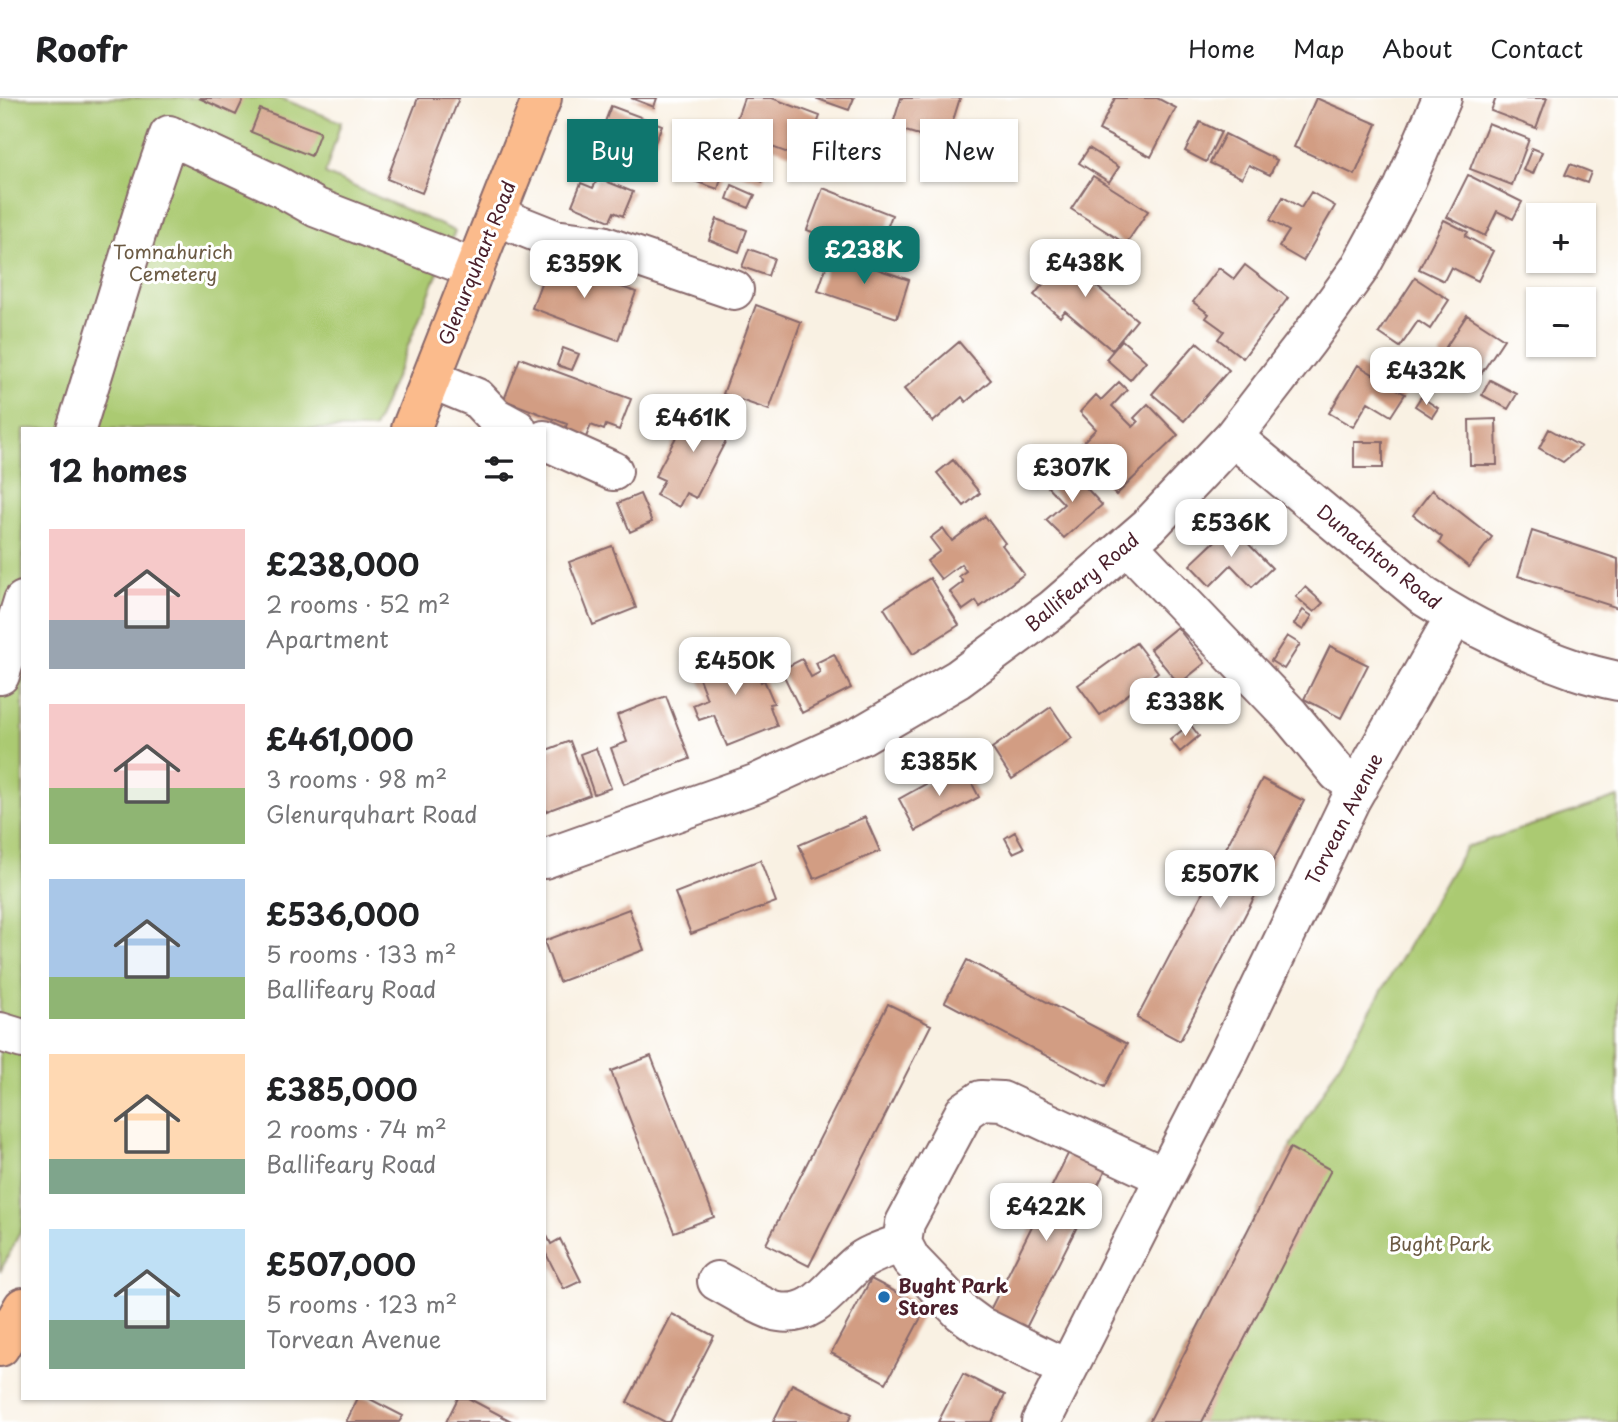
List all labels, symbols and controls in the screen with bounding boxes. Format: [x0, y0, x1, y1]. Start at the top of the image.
text: Roofr [35, 23, 128, 73]
text: Home [1188, 30, 1255, 66]
text: Map [1293, 30, 1344, 66]
text: About [1382, 30, 1452, 66]
text: Contact [1490, 30, 1583, 66]
chip: Buy [567, 119, 658, 182]
chip: Rent [672, 119, 773, 182]
chip: Filters [787, 119, 906, 182]
chip: New [920, 119, 1018, 182]
street label: Glenurquhart Road [430, 176, 522, 349]
map controls [1526, 203, 1596, 357]
button: + [1526, 203, 1596, 273]
pin: £238K [815, 226, 913, 286]
text: £238K [825, 231, 903, 266]
park label: Tomnahurich Cemetery [113, 237, 233, 287]
pin: £359K [535, 240, 633, 300]
pin: £438K [1036, 240, 1134, 299]
text: £438K [1046, 244, 1124, 279]
text: £359K [546, 245, 622, 280]
button: − [1526, 287, 1596, 357]
pin: £432K [1377, 348, 1475, 407]
text: £432K [1386, 352, 1466, 387]
pin: £461K [644, 394, 742, 454]
text: £461K [655, 399, 731, 434]
pin: £307K [1023, 444, 1121, 504]
text: 12 homes [49, 447, 187, 492]
text: £307K [1033, 449, 1111, 484]
icon: filters [480, 450, 518, 488]
street label: Dunachton Road [1311, 497, 1448, 615]
pin: £536K [1182, 500, 1280, 559]
text: £536K [1191, 504, 1271, 539]
street label: Ballifeary Road [1018, 525, 1144, 637]
text: £238,000 [266, 541, 419, 586]
icon: home [105, 557, 189, 641]
text: 2 rooms · 52 m² [266, 586, 450, 621]
text: Apartment [266, 621, 389, 656]
pin: £450K [686, 638, 784, 697]
text: £450K [695, 642, 775, 677]
pin: £338K [1136, 678, 1234, 738]
text: £338K [1146, 683, 1224, 718]
text: £461,000 [266, 716, 414, 761]
icon: home [105, 732, 189, 816]
pin: £385K [890, 738, 988, 798]
text: £385K [901, 743, 977, 778]
street label: Torvean Avenue [1298, 748, 1388, 889]
text: 3 rooms · 98 m² [266, 761, 447, 796]
text: Glenurquhart Road [266, 796, 478, 831]
pin: £507K [1171, 850, 1269, 910]
text: £507K [1181, 855, 1259, 890]
text: £536,000 [266, 891, 419, 936]
icon: home [105, 907, 189, 991]
text: 5 rooms · 133 m² [266, 936, 457, 971]
text: Ballifeary Road [266, 971, 437, 1006]
text: £385,000 [266, 1066, 418, 1111]
icon: home [105, 1082, 189, 1166]
text: 2 rooms · 74 m² [266, 1111, 447, 1146]
text: Ballifeary Road [266, 1146, 437, 1181]
pin: £422K [997, 1184, 1095, 1243]
text: £422K [1006, 1188, 1086, 1223]
park label: Bught Park [1389, 1229, 1492, 1257]
text: £507,000 [266, 1241, 416, 1286]
icon: home [105, 1257, 189, 1341]
place label: Bught Park Stores [898, 1271, 1008, 1321]
text: 5 rooms · 123 m² [266, 1286, 457, 1321]
marker: Bught Park Stores [876, 1289, 892, 1305]
text: Torvean Avenue [266, 1321, 441, 1356]

